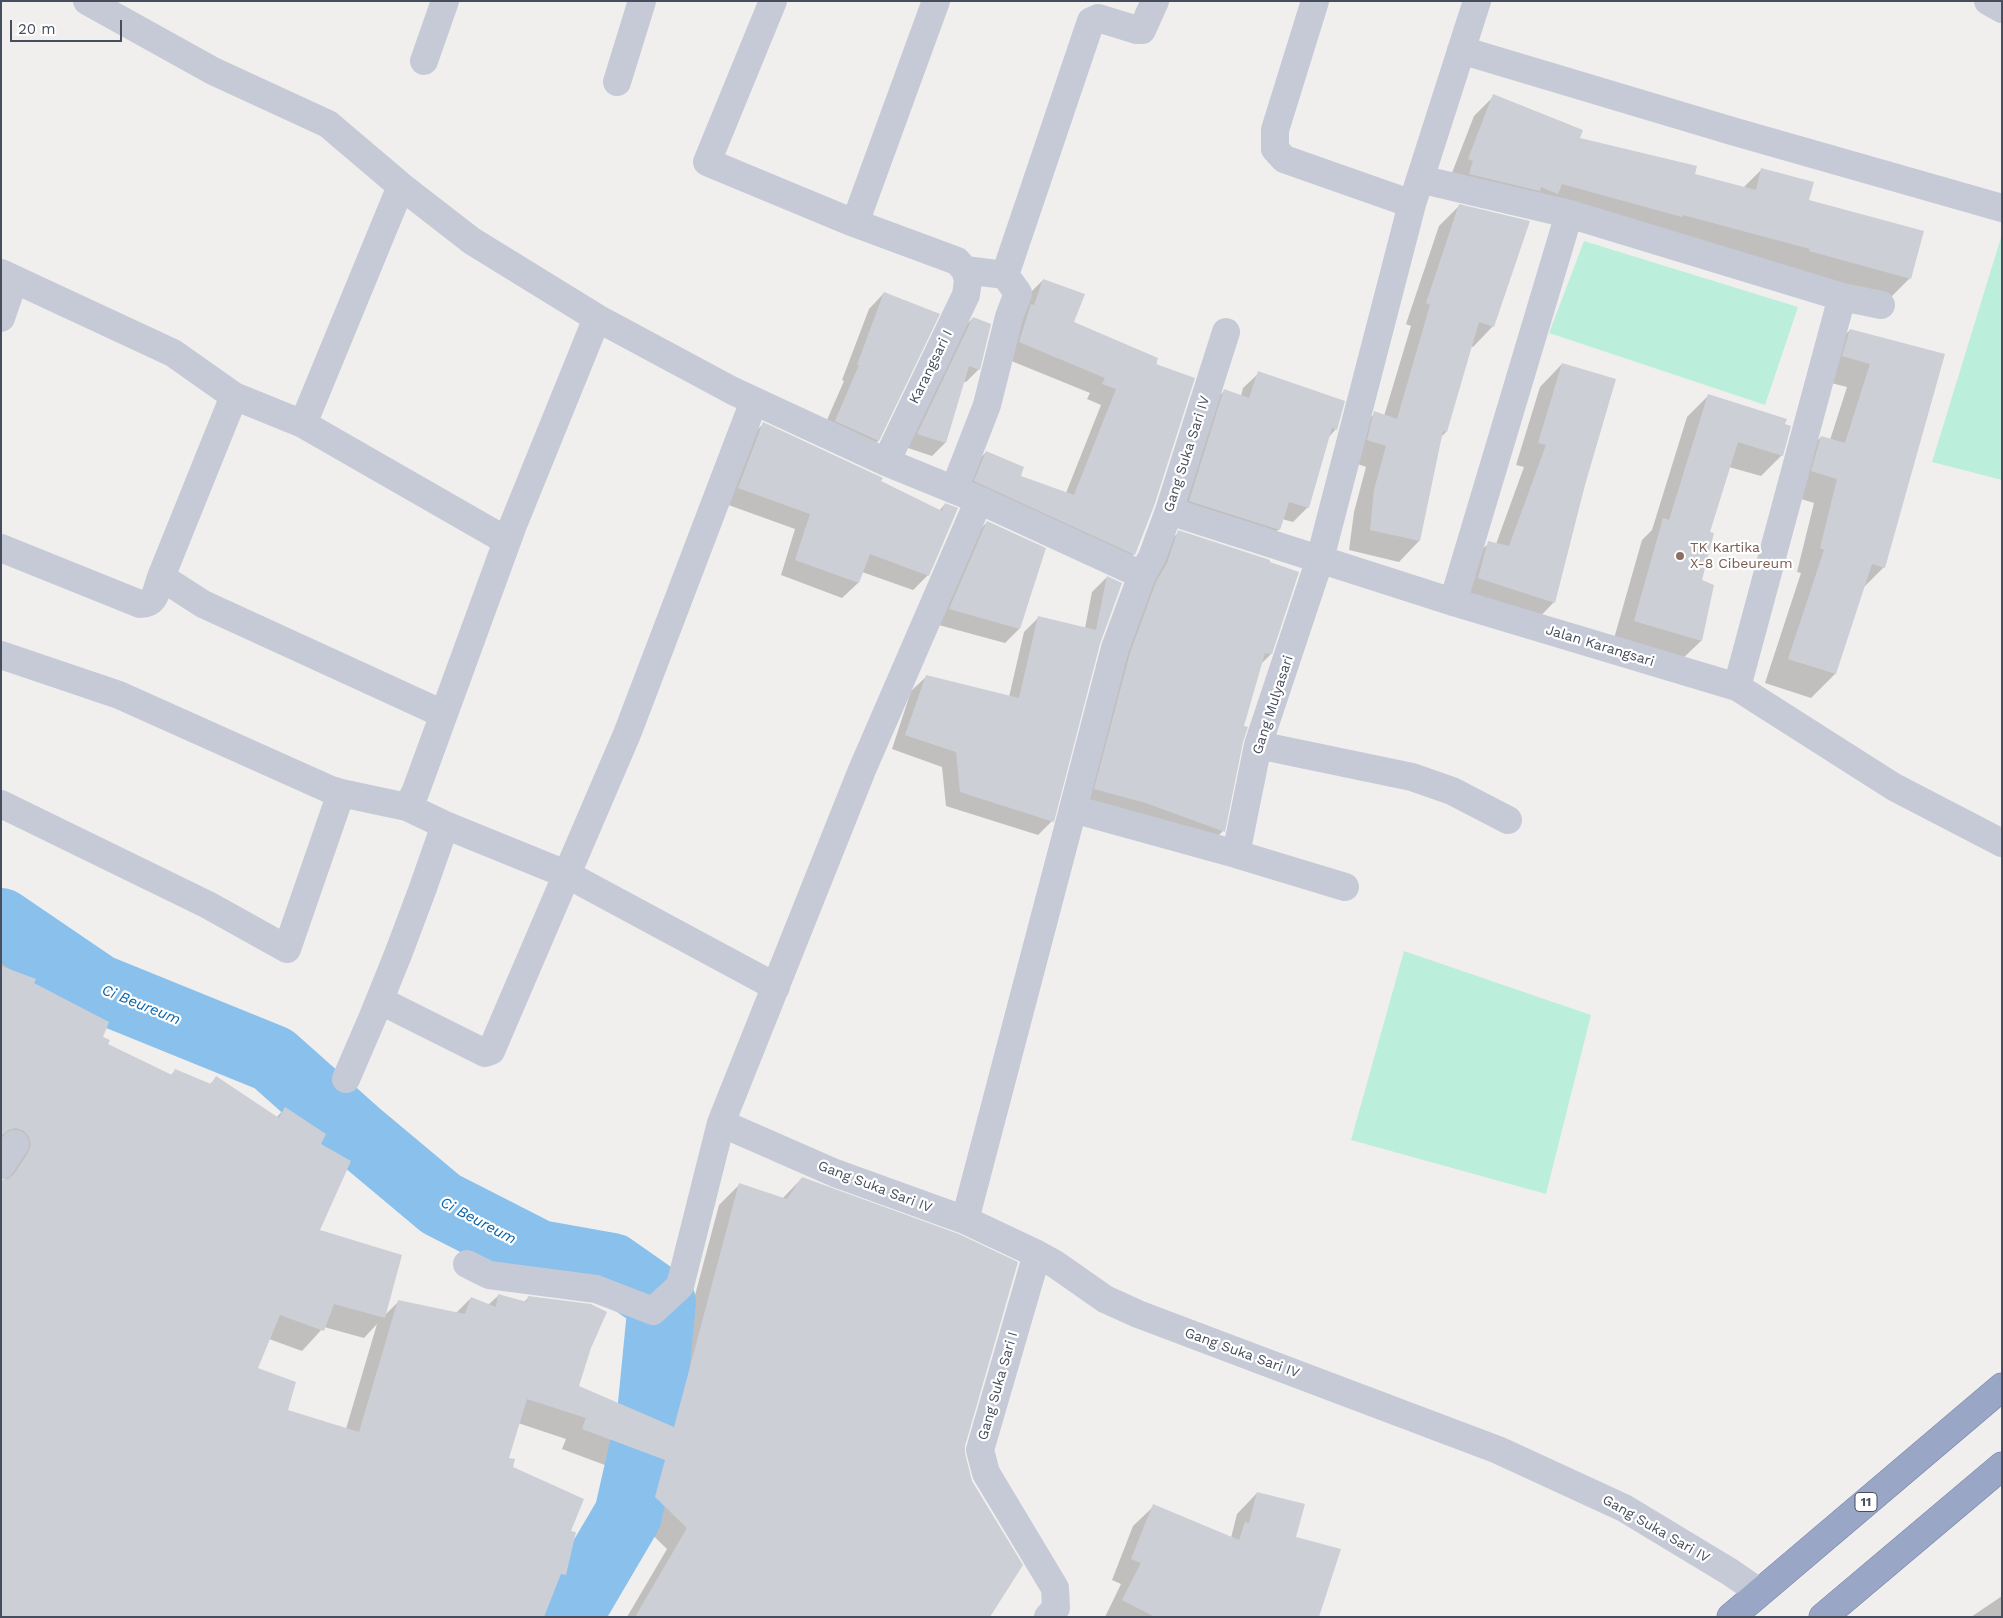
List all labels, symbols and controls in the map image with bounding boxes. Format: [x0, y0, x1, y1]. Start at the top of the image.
scale bar [12, 10, 125, 42]
text: 20 m [18, 20, 56, 38]
street label: Karangsari I [906, 327, 956, 407]
street label: Gang Suka Sari IV [1160, 394, 1214, 514]
place label: TK Kartika X-8 Cibeureum [1690, 540, 1793, 572]
marker: TK Kartika X-8 Cibeureum [1674, 550, 1686, 562]
street label: Jalan Karangsari [1544, 622, 1656, 670]
street label: Gang Mulyasari [1249, 653, 1297, 757]
water label: Ci Beureum [99, 981, 183, 1029]
street label: Gang Suka Sari IV [815, 1157, 935, 1217]
water label: Ci Beureum [437, 1193, 519, 1249]
street label: Gang Suka Sari IV [1182, 1324, 1302, 1382]
street label: Gang Suka Sari I [974, 1330, 1022, 1442]
street label: Gang Suka Sari IV [1599, 1491, 1713, 1567]
road number: 11 [1855, 1492, 1877, 1511]

